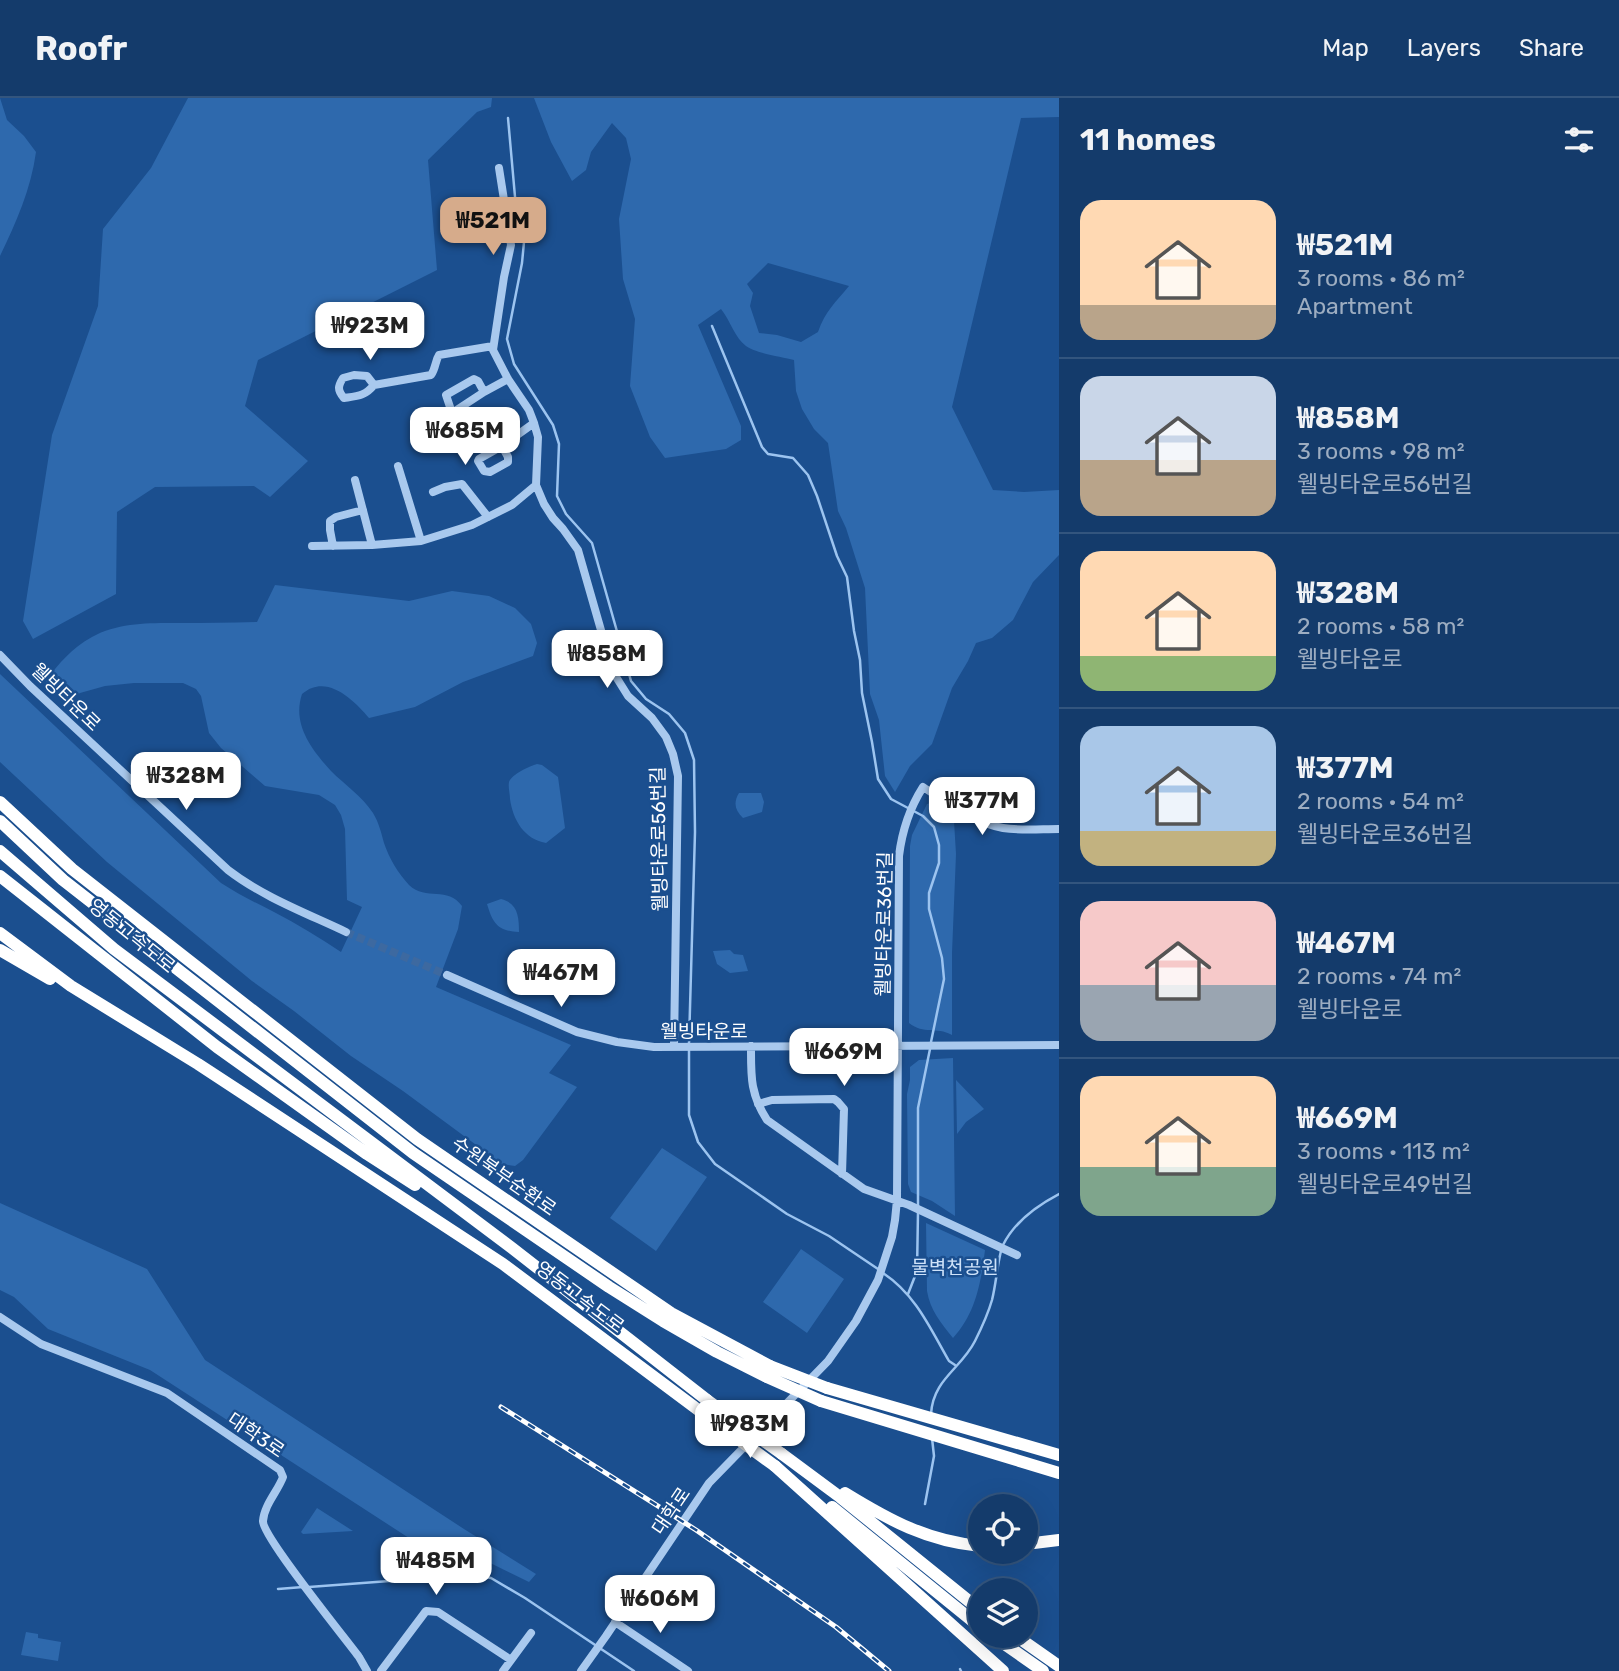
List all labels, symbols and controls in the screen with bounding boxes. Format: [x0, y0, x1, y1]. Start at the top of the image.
text: Roofr [35, 29, 127, 68]
text: Map [1322, 34, 1369, 62]
text: Layers [1407, 34, 1481, 62]
text: Share [1519, 34, 1584, 62]
icon: filters [1560, 121, 1598, 159]
text: 11 homes [1080, 122, 1216, 158]
pin: ₩521M [444, 198, 542, 257]
text: ₩521M [456, 206, 530, 234]
text: ₩521M [1297, 227, 1393, 263]
icon: home [1136, 228, 1220, 312]
text: 3 rooms · 86 m² [1297, 264, 1465, 292]
text: Apartment [1297, 292, 1413, 320]
pin: ₩923M [321, 302, 419, 362]
text: ₩923M [331, 311, 409, 339]
text: ₩858M [1297, 400, 1400, 436]
icon: home [1136, 404, 1220, 488]
pin: ₩685M [416, 408, 514, 467]
text: ₩685M [426, 416, 504, 444]
text: 3 rooms · 98 m² [1297, 437, 1465, 465]
text: 웰빙타운로56번길 [1297, 470, 1473, 498]
text: ₩328M [1297, 575, 1399, 611]
icon: home [1136, 579, 1220, 663]
text: 2 rooms · 58 m² [1297, 612, 1464, 640]
pin: ₩858M [558, 630, 656, 690]
text: ₩858M [568, 639, 646, 667]
text: 웰빙타운로 [1297, 645, 1403, 673]
street label: 웰빙타운로 [27, 658, 105, 736]
text: ₩377M [1297, 750, 1394, 786]
pin: ₩328M [137, 752, 235, 812]
icon: home [1136, 754, 1220, 838]
text: ₩328M [147, 761, 225, 789]
street label: 웰빙타운로56번길 [646, 766, 672, 912]
pin: ₩377M [933, 778, 1031, 837]
text: ₩377M [945, 786, 1019, 814]
text: 2 rooms · 54 m² [1297, 787, 1464, 815]
text: 웰빙타운로36번길 [1297, 820, 1473, 848]
street label: 웰빙타운로36번길 [871, 851, 897, 997]
street label: 영동고속도로 [84, 894, 180, 978]
text: ₩467M [1297, 925, 1396, 961]
icon: home [1136, 929, 1220, 1013]
pin: ₩467M [512, 950, 610, 1009]
text: ₩467M [523, 958, 599, 986]
text: 2 rooms · 74 m² [1297, 962, 1461, 990]
text: 웰빙타운로 [1297, 995, 1403, 1023]
street label: 웰빙타운로 [660, 1020, 748, 1043]
pin: ₩669M [795, 1028, 893, 1088]
text: ₩669M [805, 1037, 883, 1065]
text: ₩669M [1297, 1100, 1398, 1136]
icon: home [1136, 1104, 1220, 1188]
street label: 수원북부순환로 [447, 1131, 561, 1221]
text: 3 rooms · 113 m² [1297, 1137, 1470, 1165]
text: 웰빙타운로49번길 [1297, 1170, 1473, 1198]
street label: 영동고속도로 [531, 1256, 629, 1338]
park label: 물벽천공원 [911, 1256, 999, 1279]
pin: ₩983M [701, 1400, 799, 1460]
street label: 대학3로 [223, 1408, 289, 1462]
text: ₩983M [711, 1409, 789, 1437]
street label: 대학로 [647, 1483, 695, 1539]
map controls [968, 1494, 1038, 1648]
button: locate [968, 1494, 1038, 1564]
pin: ₩485M [387, 1538, 485, 1597]
text: ₩485M [397, 1546, 475, 1574]
pin: ₩606M [611, 1576, 709, 1635]
button: layers [968, 1578, 1038, 1648]
text: ₩606M [621, 1584, 699, 1612]

